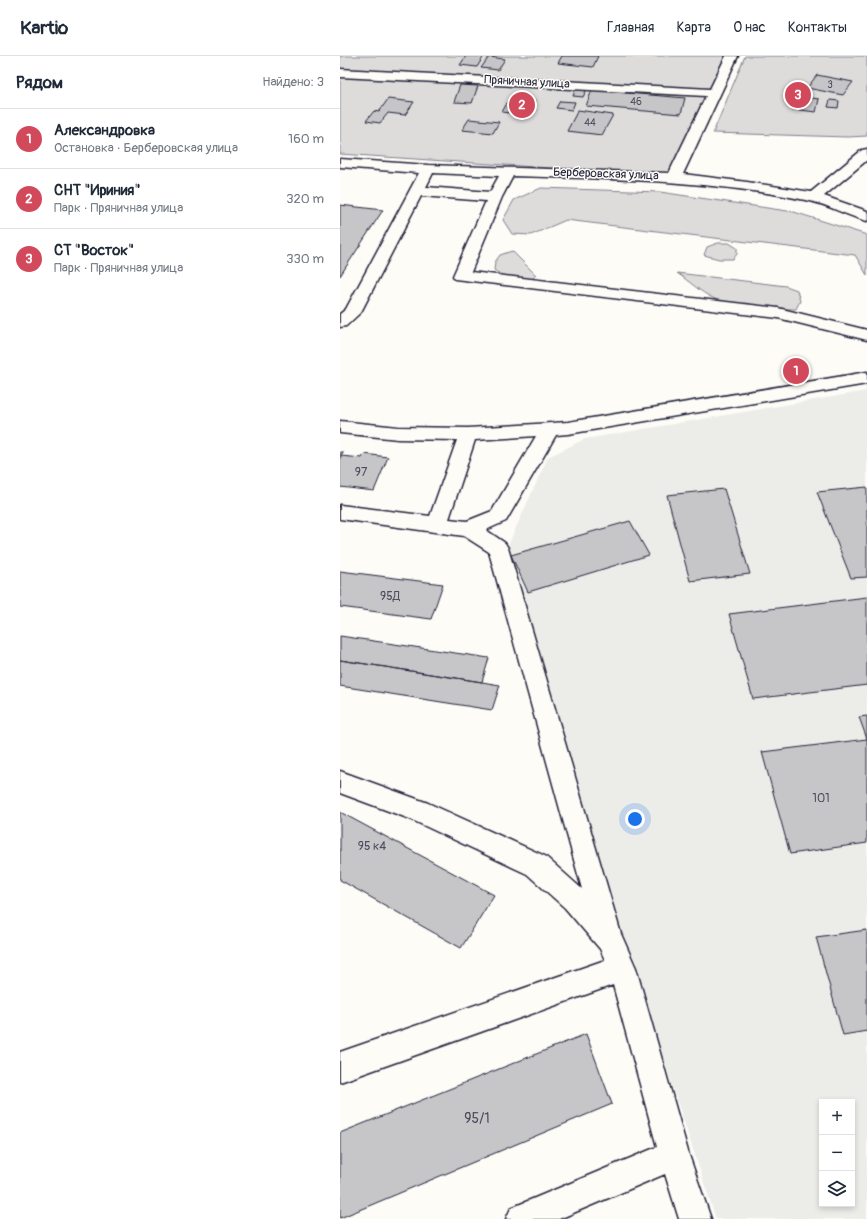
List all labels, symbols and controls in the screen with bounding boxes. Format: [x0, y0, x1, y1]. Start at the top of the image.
text: Kartio [20, 16, 68, 40]
text: Главная [607, 19, 654, 36]
text: Карта [676, 19, 711, 36]
text: О нас [733, 19, 766, 36]
text: Контакты [788, 19, 847, 36]
text: Рядом [16, 72, 63, 93]
street label: Пряничная улица [484, 72, 571, 92]
text: Найдено: 3 [262, 74, 324, 90]
house number: 3 [827, 79, 833, 91]
pin: 3 [785, 80, 811, 110]
pin: 2 [509, 90, 535, 120]
house number: 46 [630, 96, 642, 108]
house number: 44 [584, 117, 596, 129]
text: Александровка [54, 121, 155, 140]
text: 1 [26, 131, 32, 147]
text: 160 m [288, 131, 324, 147]
text: Остановка · Берберовская улица [54, 140, 238, 156]
street label: Берберовская улица [553, 165, 659, 183]
text: СНТ "Ириния" [54, 181, 140, 200]
text: 2 [25, 191, 33, 207]
text: 320 m [286, 191, 324, 207]
text: Парк · Пряничная улица [54, 200, 183, 216]
text: СТ "Восток" [54, 241, 134, 260]
text: 3 [25, 251, 33, 267]
text: 330 m [286, 251, 324, 267]
text: Парк · Пряничная улица [54, 260, 183, 276]
pin: 1 [783, 356, 809, 386]
house number: 97 [355, 465, 368, 480]
house number: 95Д [380, 589, 401, 604]
house number: 101 [812, 791, 830, 806]
your location [625, 809, 645, 829]
house number: 95 к4 [358, 839, 386, 854]
map controls [819, 1099, 855, 1207]
button: + [819, 1099, 855, 1135]
house number: 95/1 [464, 1110, 490, 1127]
button: − [819, 1135, 855, 1171]
button: layers [819, 1171, 855, 1207]

